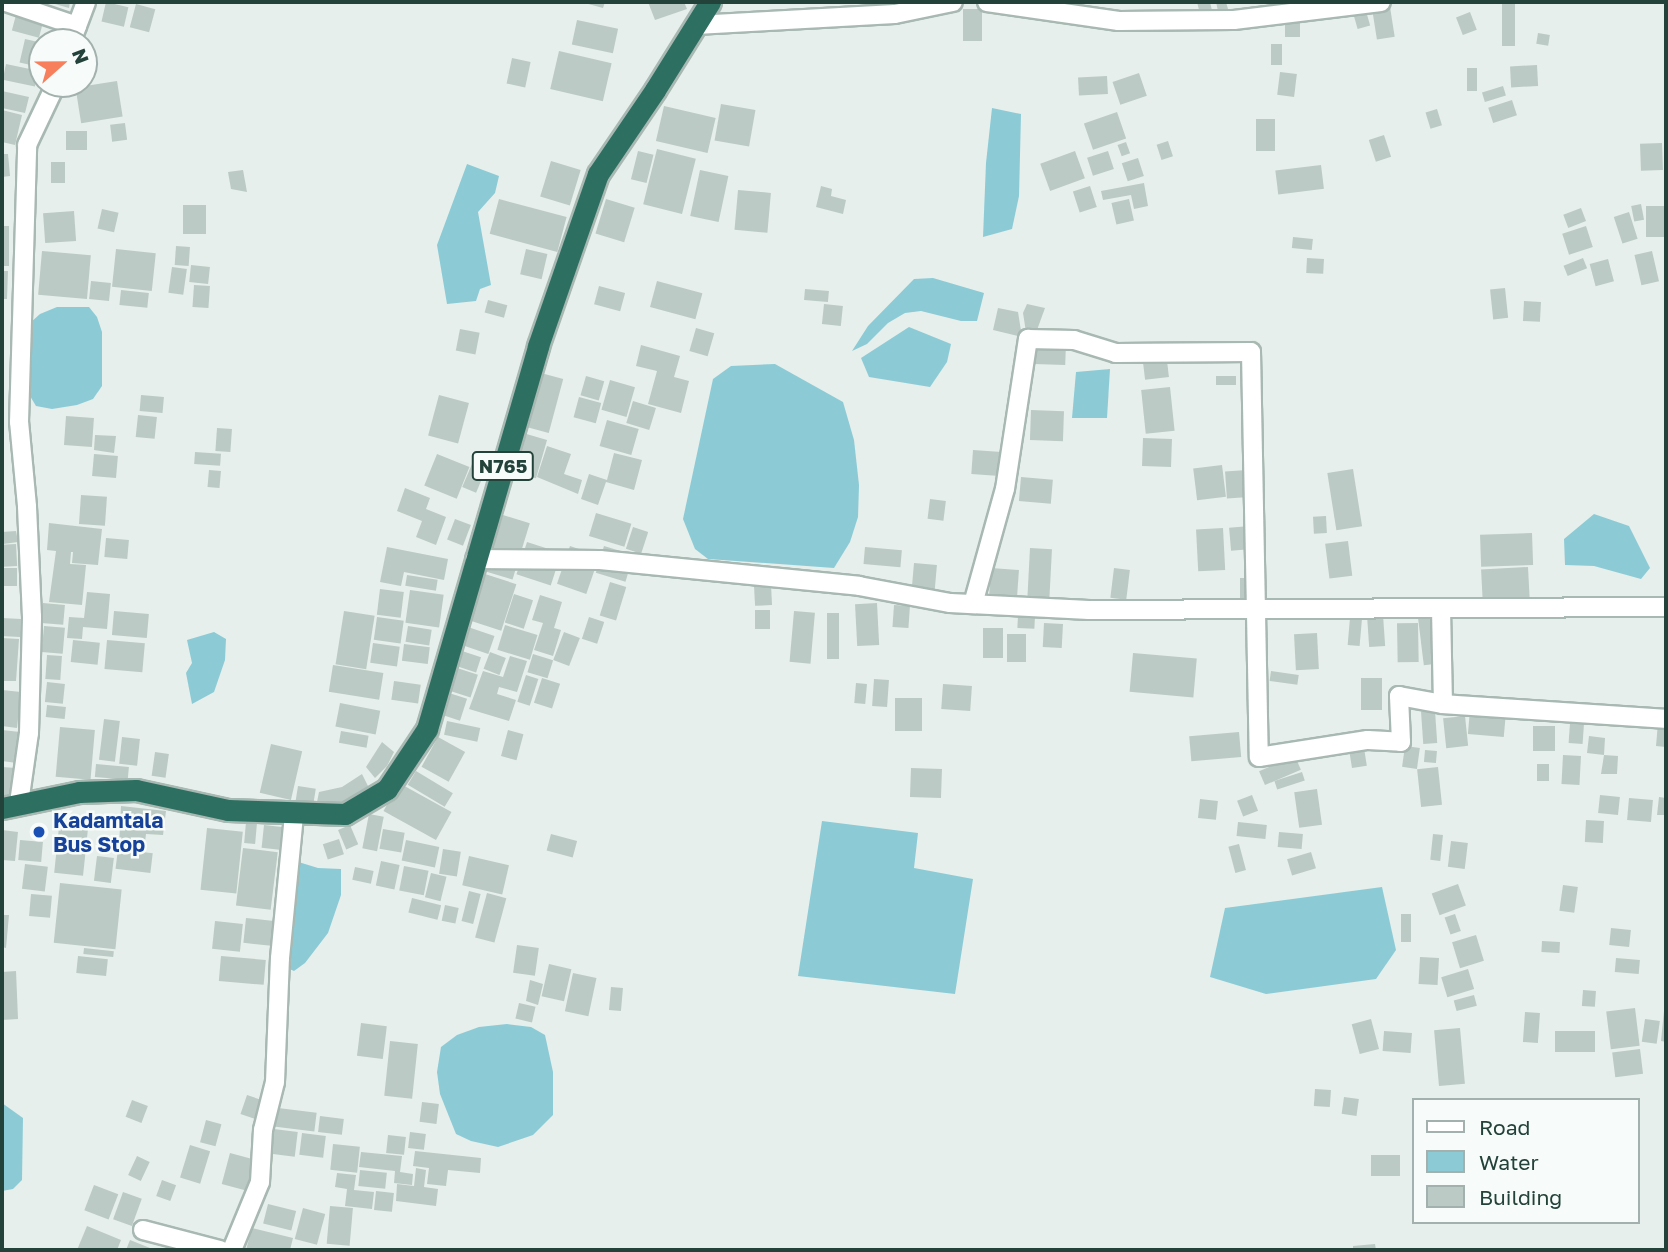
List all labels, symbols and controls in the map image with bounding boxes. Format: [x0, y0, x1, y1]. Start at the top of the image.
north arrow [28, 28, 98, 98]
text: N [68, 45, 95, 67]
road number: N765 [472, 450, 534, 481]
place label: Kadamtala Bus Stop [53, 807, 163, 857]
marker: Kadamtala Bus Stop [31, 824, 47, 840]
legend [1412, 1098, 1640, 1224]
text: Road [1479, 1114, 1530, 1140]
text: Water [1479, 1149, 1539, 1175]
text: Building [1479, 1184, 1562, 1210]

